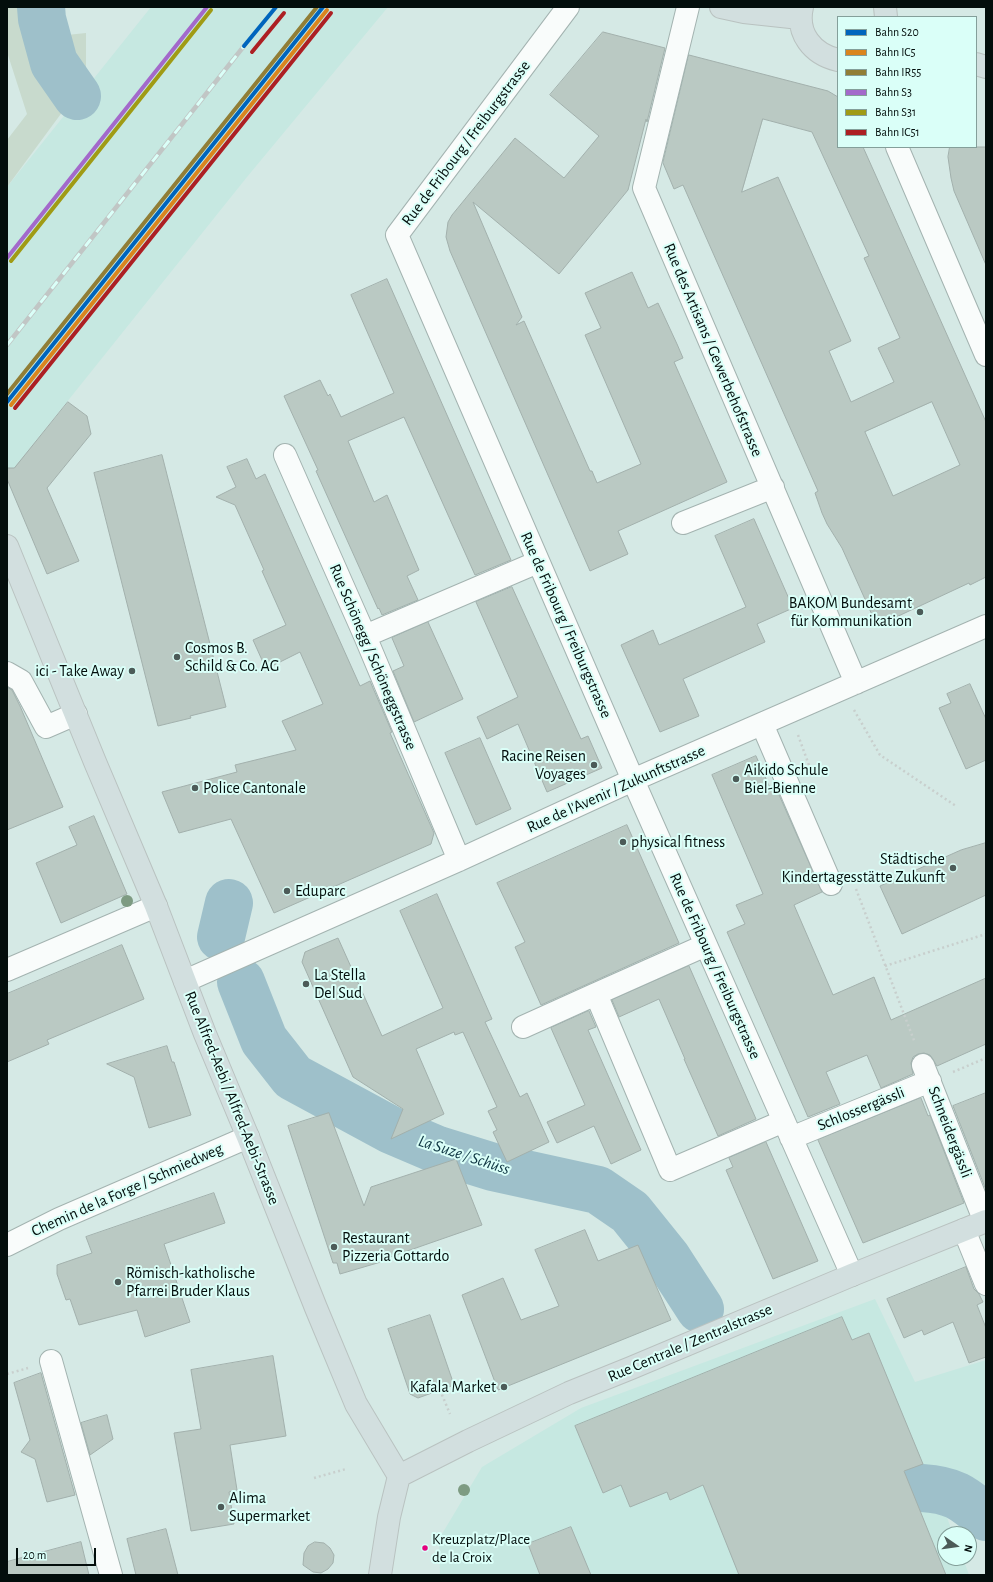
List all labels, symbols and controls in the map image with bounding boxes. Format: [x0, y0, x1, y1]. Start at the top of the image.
legend [837, 16, 977, 148]
text: Bahn S20 [875, 26, 919, 38]
text: Bahn IC5 [875, 46, 916, 58]
street label: Rue de Fribourg / Freiburgstrasse [398, 57, 534, 229]
text: Bahn IR55 [875, 66, 921, 78]
text: Bahn S3 [875, 86, 912, 98]
text: Bahn S31 [875, 106, 916, 118]
text: Bahn IC51 [875, 126, 920, 138]
street label: Rue des Artisans / Gewerbehofstrasse [659, 240, 767, 460]
street label: Rue de Fribourg / Freiburgstrasse [516, 529, 616, 721]
street label: Rue Schönegg / Schöneggstrasse [325, 561, 421, 753]
place label: BAKOM Bundesamt für Kommunikation [789, 593, 912, 631]
marker: BAKOM Bundesamt für Kommunikation [915, 607, 925, 617]
place label: Cosmos B. Schild & Co. AG [185, 638, 279, 676]
marker: Cosmos B. Schild & Co. AG [172, 652, 182, 662]
place label: ici - Take Away [35, 661, 124, 681]
marker: ici - Take Away [127, 666, 137, 676]
street label: Rue de l'Avenir / Zukunftstrasse [524, 741, 708, 837]
place label: Racine Reisen Voyages [501, 746, 586, 784]
marker: Racine Reisen Voyages [589, 760, 599, 770]
place label: Aikido Schule Biel-Bienne [744, 760, 828, 798]
marker: Aikido Schule Biel-Bienne [731, 774, 741, 784]
place label: Police Cantonale [203, 778, 306, 798]
marker: Police Cantonale [190, 783, 200, 793]
place label: physical fitness [631, 832, 725, 852]
marker: physical fitness [618, 837, 628, 847]
place label: Städtische Kindertagesstätte Zukunft [781, 849, 945, 887]
marker: Städtische Kindertagesstätte Zukunft [948, 863, 958, 873]
street label: Rue de Fribourg / Freiburgstrasse [665, 870, 765, 1062]
place label: Eduparc [295, 881, 345, 901]
marker: Eduparc [282, 886, 292, 896]
place label: La Stella Del Sud [314, 965, 366, 1003]
marker: La Stella Del Sud [301, 979, 311, 989]
street label: Rue Alfred-Aebi / Alfred-Aebi-Strasse [180, 988, 284, 1208]
street label: Schlossergässli [815, 1083, 907, 1135]
street label: Schneidergässli [924, 1084, 976, 1180]
water label: La Suze / Schüss [416, 1131, 512, 1179]
street label: Chemin de la Forge / Schmiedweg [28, 1139, 226, 1241]
place label: Restaurant Pizzeria Gottardo [342, 1228, 449, 1266]
marker: Restaurant Pizzeria Gottardo [329, 1242, 339, 1252]
place label: Römisch-katholische Pfarrei Bruder Klaus [126, 1263, 255, 1301]
marker: Römisch-katholische Pfarrei Bruder Klaus [113, 1277, 123, 1287]
street label: Rue Centrale / Zentralstrasse [605, 1300, 775, 1386]
place label: Kafala Market [410, 1377, 496, 1397]
marker: Kafala Market [499, 1382, 509, 1392]
place label: Alima Supermarket [229, 1488, 310, 1526]
marker: Alima Supermarket [216, 1502, 226, 1512]
north arrow [937, 1526, 977, 1566]
place label: Kreuzplatz/Place de la Croix [432, 1530, 530, 1565]
scale bar [18, 1540, 98, 1566]
marker: Kreuzplatz/Place de la Croix [420, 1543, 430, 1553]
text: N [962, 1544, 974, 1554]
text: 20 m [23, 1549, 46, 1561]

